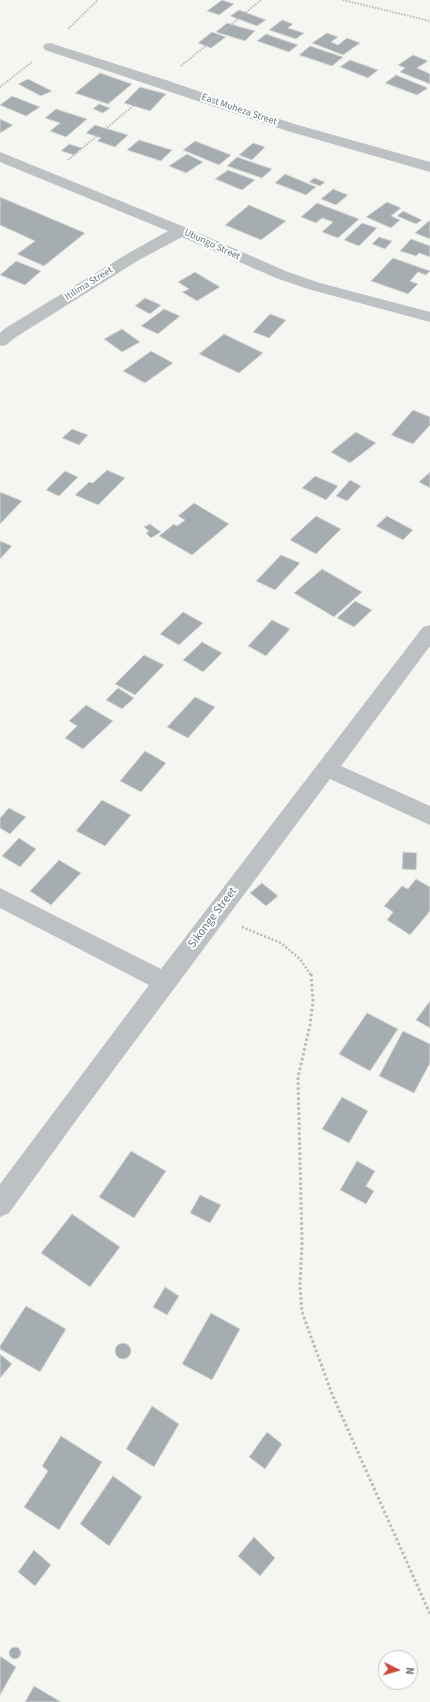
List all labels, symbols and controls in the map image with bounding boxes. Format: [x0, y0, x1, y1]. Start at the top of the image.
street label: East Muheza Street [200, 91, 278, 129]
street label: Ubungo Street [182, 227, 242, 263]
street label: Itilima Street [63, 265, 115, 303]
street label: Sikonge Street [185, 885, 241, 951]
north arrow [378, 1650, 418, 1690]
text: N [402, 1667, 417, 1675]

